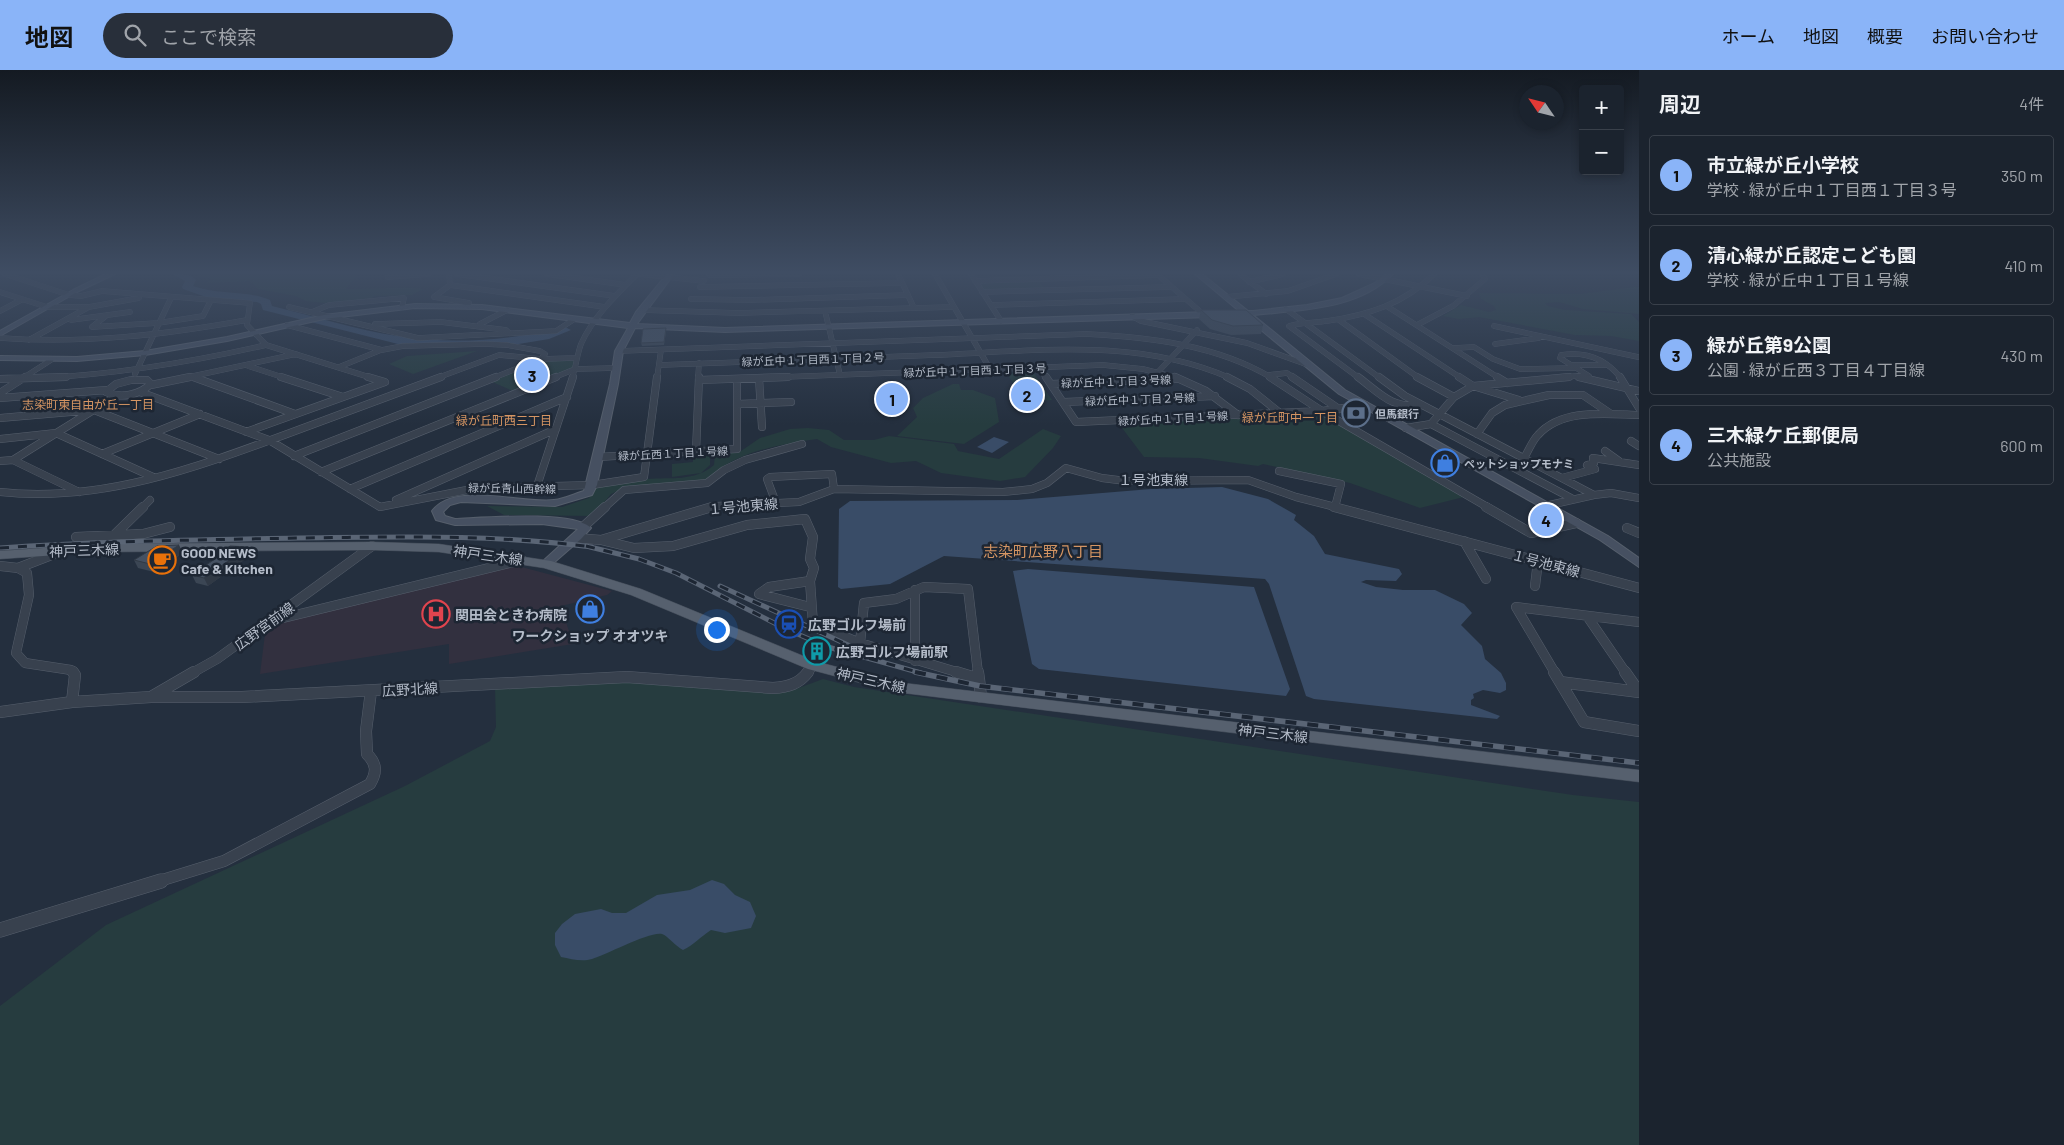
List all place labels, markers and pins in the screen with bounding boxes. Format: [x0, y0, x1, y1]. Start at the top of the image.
pin: 3 [516, 356, 548, 394]
pin: 2 [1011, 376, 1043, 414]
pin: 1 [876, 380, 908, 418]
bank icon: 但馬銀行 [1341, 398, 1371, 428]
place label: 但馬銀行 [1375, 407, 1419, 420]
shop icon: ペットショップモナミ [1430, 448, 1460, 478]
place label: ペットショップモナミ [1464, 457, 1574, 470]
pin: 4 [1530, 501, 1562, 539]
place label: GOOD NEWS Cafe & Kitchen [181, 544, 273, 577]
cafe icon: GOOD NEWS Cafe & Kitchen [147, 545, 177, 575]
shop icon: ワークショップ オオツキ [575, 594, 605, 624]
hospital icon: 関田会ときわ病院 [421, 599, 451, 629]
place label: 関田会ときわ病院 [455, 606, 567, 623]
station icon: 広野ゴルフ場前 [774, 609, 804, 639]
place label: 広野ゴルフ場前 [808, 616, 906, 633]
place label: ワークショップ オオツキ [512, 627, 668, 644]
building icon: 広野ゴルフ場前駅 [802, 636, 832, 666]
place label: 広野ゴルフ場前駅 [836, 643, 948, 660]

